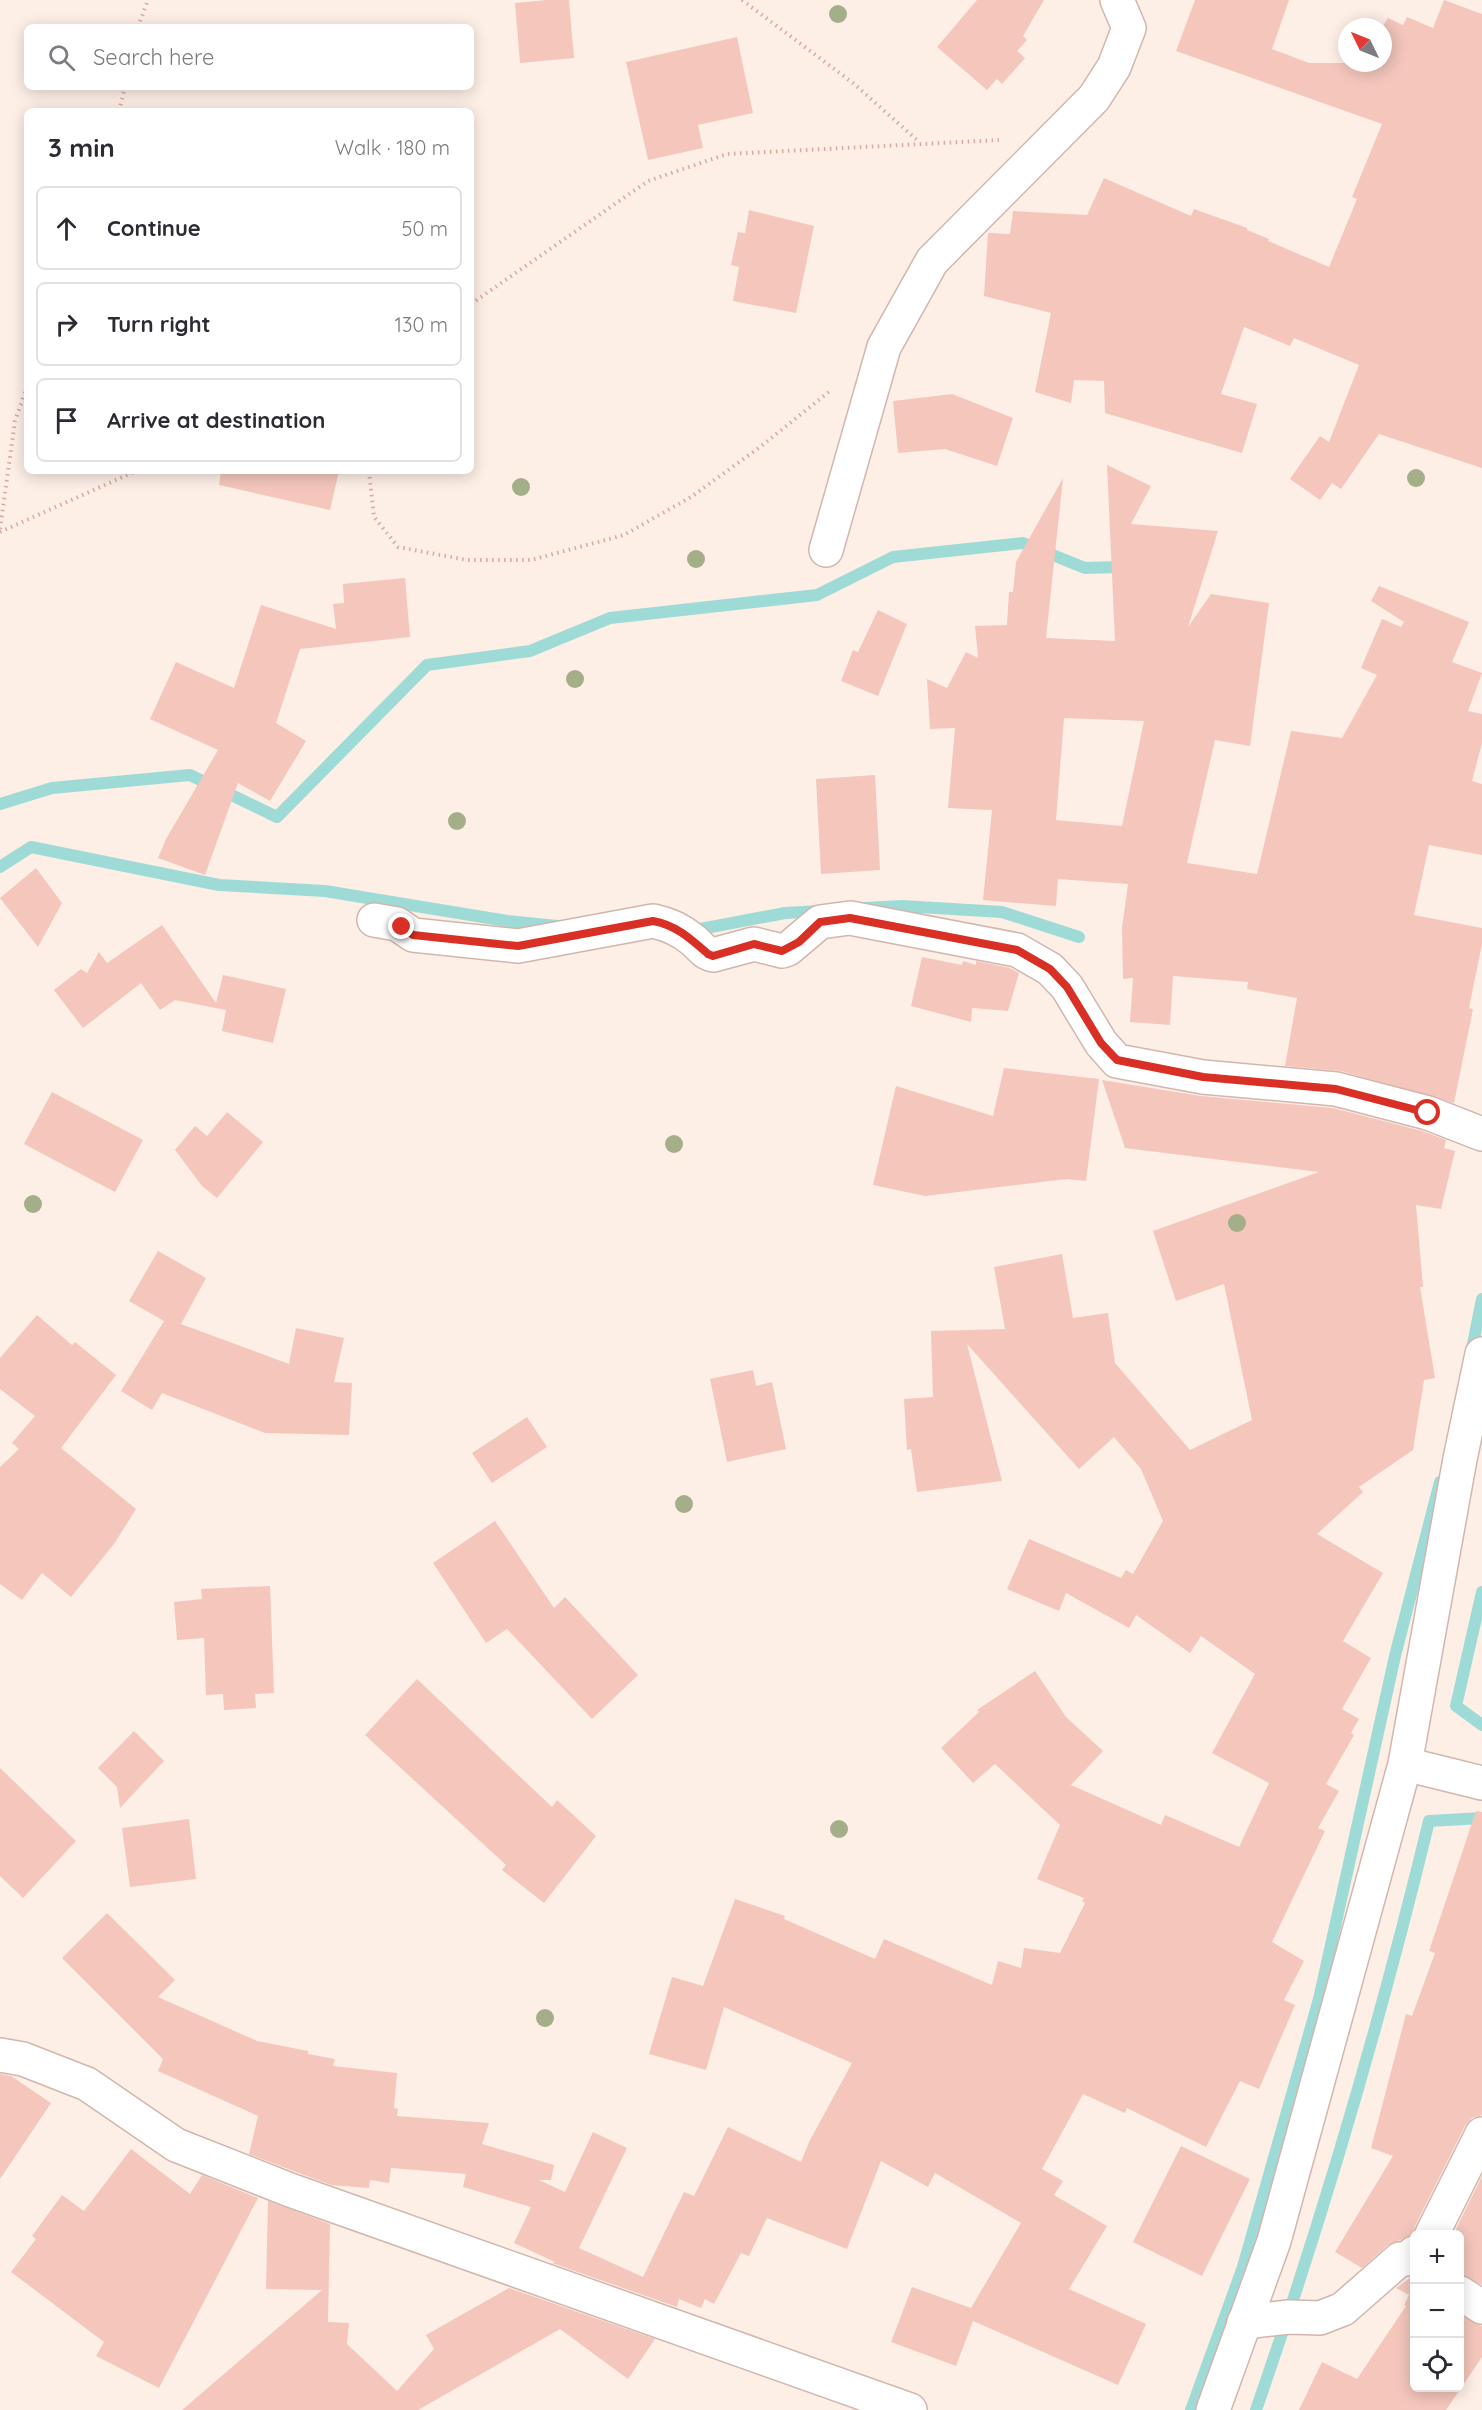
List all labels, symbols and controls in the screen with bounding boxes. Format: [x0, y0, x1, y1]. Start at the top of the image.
north arrow [1338, 18, 1392, 72]
search box [24, 24, 474, 90]
icon: search [45, 41, 78, 74]
text: Search here [93, 43, 214, 71]
text: 3 min [48, 131, 115, 164]
text: Walk · 180 m [335, 135, 450, 160]
icon: ahead [50, 212, 83, 245]
text: Continue [107, 214, 201, 242]
text: 50 m [402, 216, 448, 241]
icon: right [50, 308, 83, 341]
text: Turn right [107, 310, 211, 338]
text: 130 m [395, 312, 448, 337]
icon: arrive [50, 404, 83, 437]
text: Arrive at destination [107, 406, 325, 434]
route end [388, 913, 414, 939]
route start [1414, 1099, 1440, 1125]
map controls [1410, 2230, 1464, 2392]
button: + [1410, 2230, 1464, 2284]
button: − [1410, 2284, 1464, 2338]
button: locate [1410, 2338, 1464, 2392]

